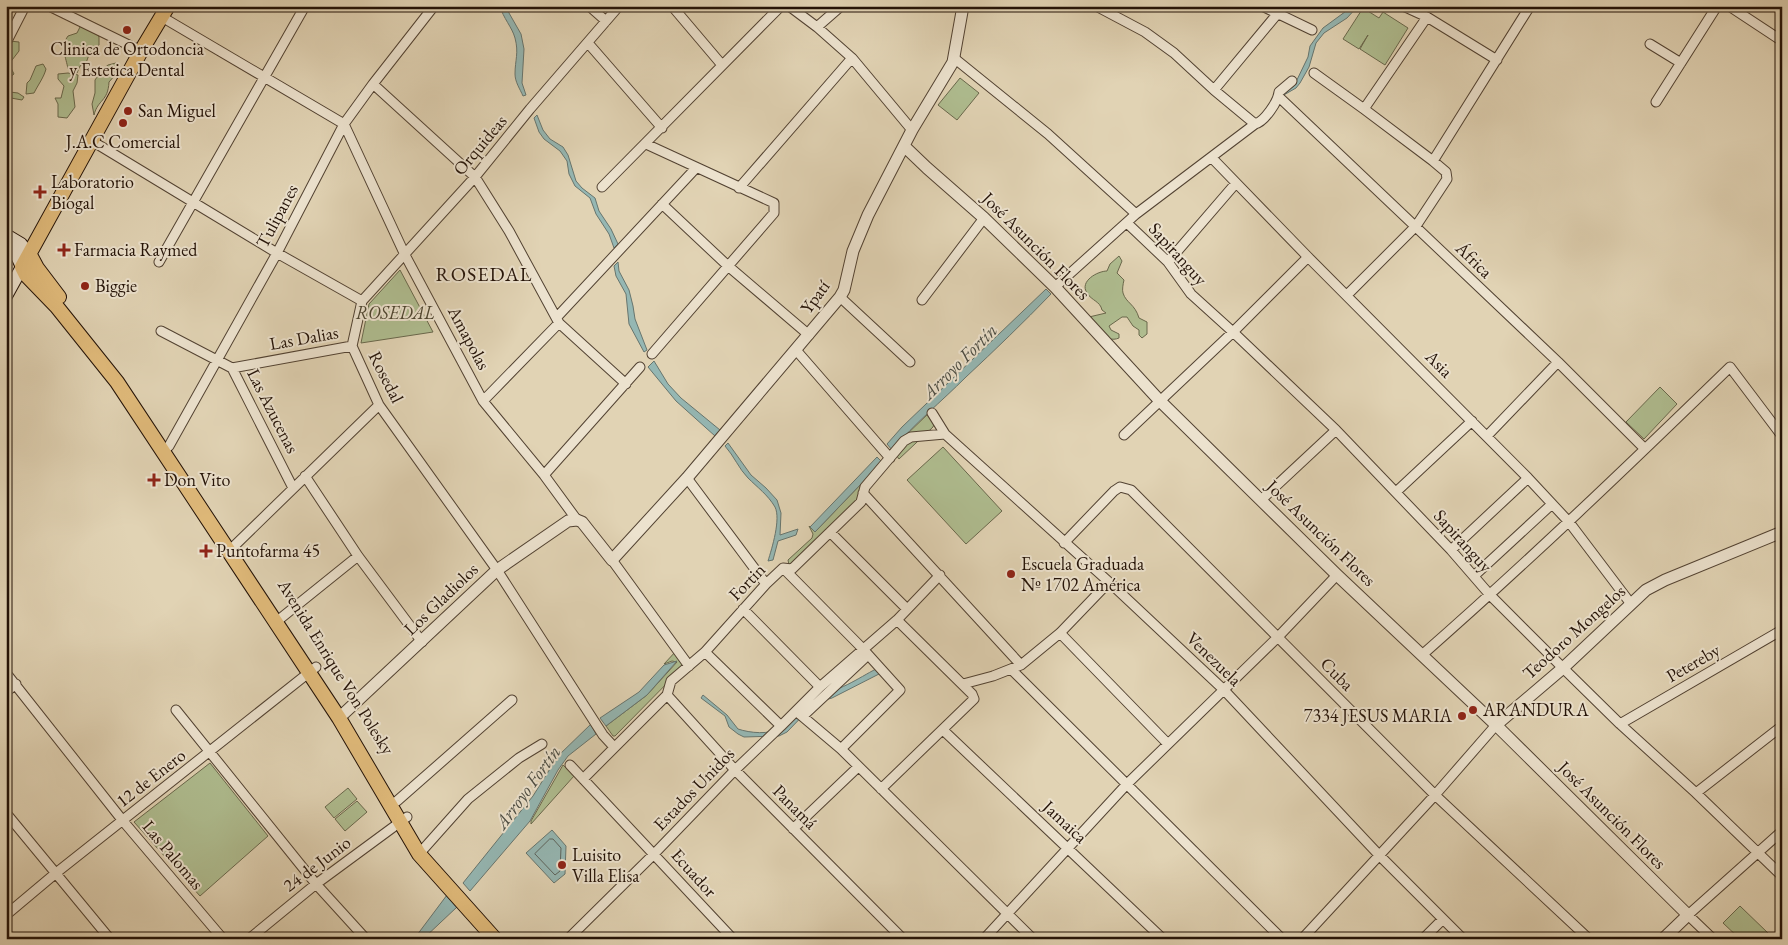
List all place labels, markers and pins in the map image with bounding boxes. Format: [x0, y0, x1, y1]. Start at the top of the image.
marker: Clinica de Ortodoncia y Estetica Dental [121, 24, 133, 36]
place label: Clinica de Ortodoncia y Estetica Dental [50, 37, 205, 81]
place label: San Miguel [138, 99, 216, 122]
marker: San Miguel [122, 105, 134, 117]
marker: J.A.C Comercial [117, 117, 129, 129]
place label: J.A.C Comercial [64, 130, 180, 153]
place label: Laboratorio Biogal [51, 170, 134, 214]
marker: Laboratorio Biogal [33, 185, 47, 199]
place label: Farmacia Raymed [74, 238, 198, 261]
marker: Farmacia Raymed [58, 244, 70, 256]
place label: Biggie [95, 274, 137, 297]
marker: Biggie [79, 280, 91, 292]
place label: Don Vito [164, 468, 230, 491]
marker: Don Vito [148, 474, 160, 486]
place label: Puntofarma 45 [216, 539, 320, 562]
marker: Puntofarma 45 [200, 545, 212, 557]
place label: Escuela Graduada Nº 1702 América [1021, 552, 1145, 596]
marker: Escuela Graduada Nº 1702 América [1005, 568, 1017, 580]
place label: ARANDURA [1482, 698, 1589, 721]
place label: 7334 JESUS MARIA [1304, 704, 1453, 727]
marker: ARANDURA [1467, 704, 1479, 716]
marker: 7334 JESUS MARIA [1456, 710, 1468, 722]
place label: Luisito Villa Elisa [572, 843, 640, 887]
marker: Luisito Villa Elisa [556, 859, 568, 871]

